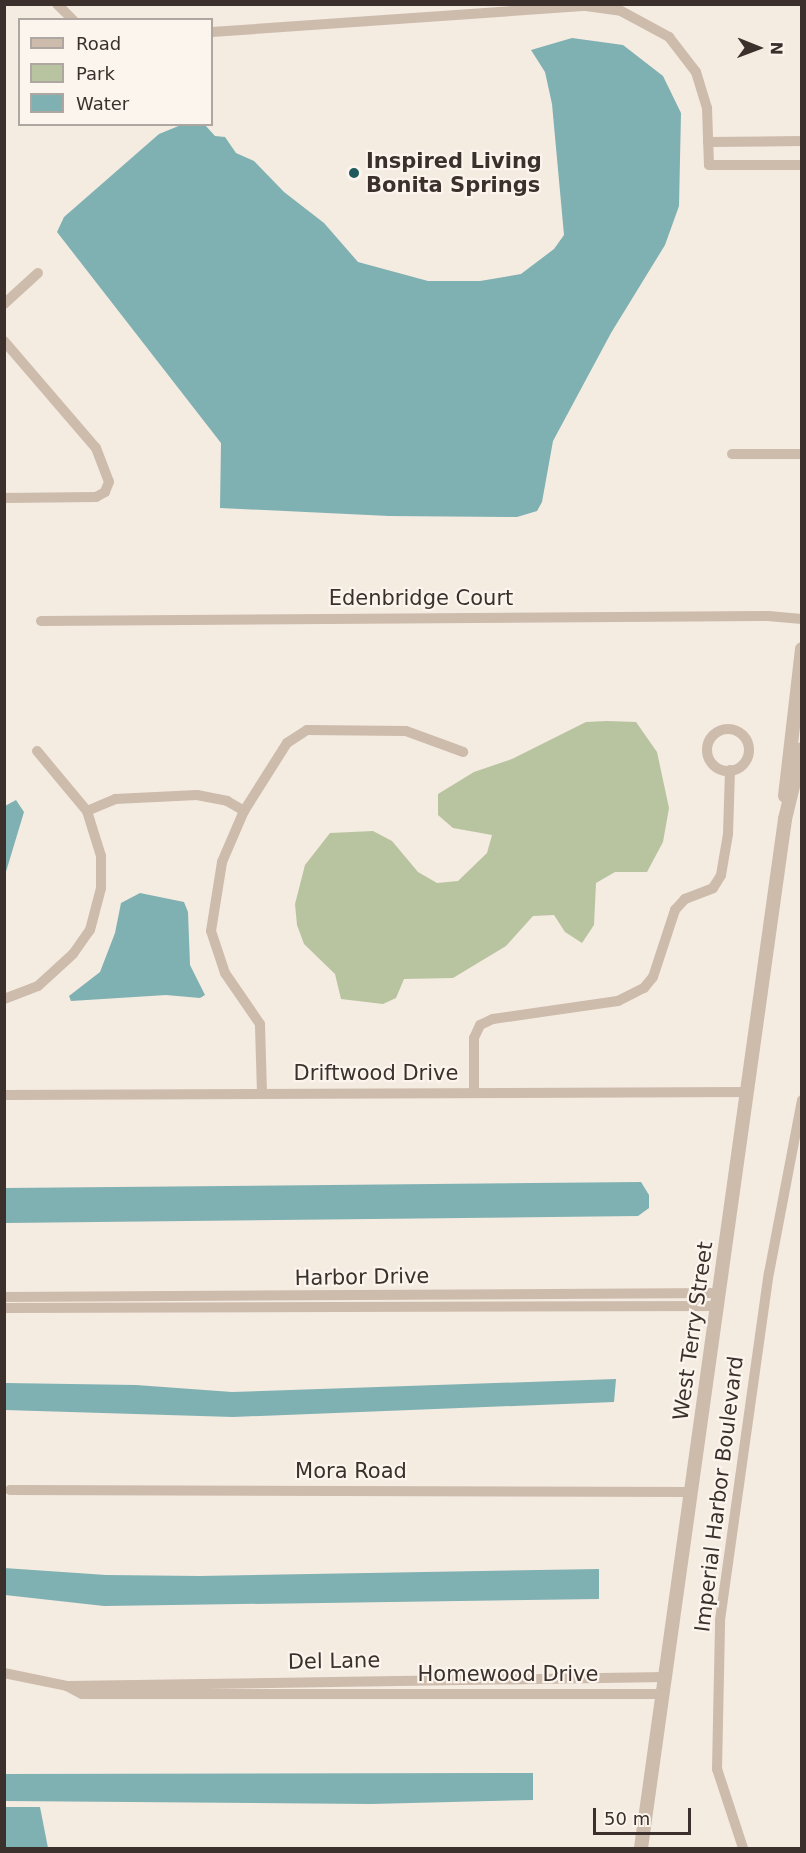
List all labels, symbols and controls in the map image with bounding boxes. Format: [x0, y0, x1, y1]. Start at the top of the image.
legend [18, 18, 213, 126]
north arrow [728, 18, 788, 78]
text: Road [76, 33, 121, 54]
text: N [767, 41, 786, 55]
text: Park [76, 63, 115, 84]
text: Water [76, 93, 129, 114]
place label: Inspired Living Bonita Springs [366, 148, 542, 198]
marker: Inspired Living Bonita Springs [347, 166, 361, 180]
street label: Edenbridge Court [329, 585, 513, 611]
street label: Driftwood Drive [294, 1060, 458, 1086]
street label: West Terry Street [668, 1240, 718, 1422]
street label: Harbor Drive [294, 1263, 430, 1291]
street label: Imperial Harbor Boulevard [690, 1355, 748, 1633]
street label: Mora Road [295, 1458, 407, 1484]
street label: Del Lane [288, 1648, 380, 1674]
street label: Homewood Drive [418, 1661, 598, 1687]
scale bar [596, 1796, 694, 1834]
text: 50 m [604, 1808, 650, 1829]

